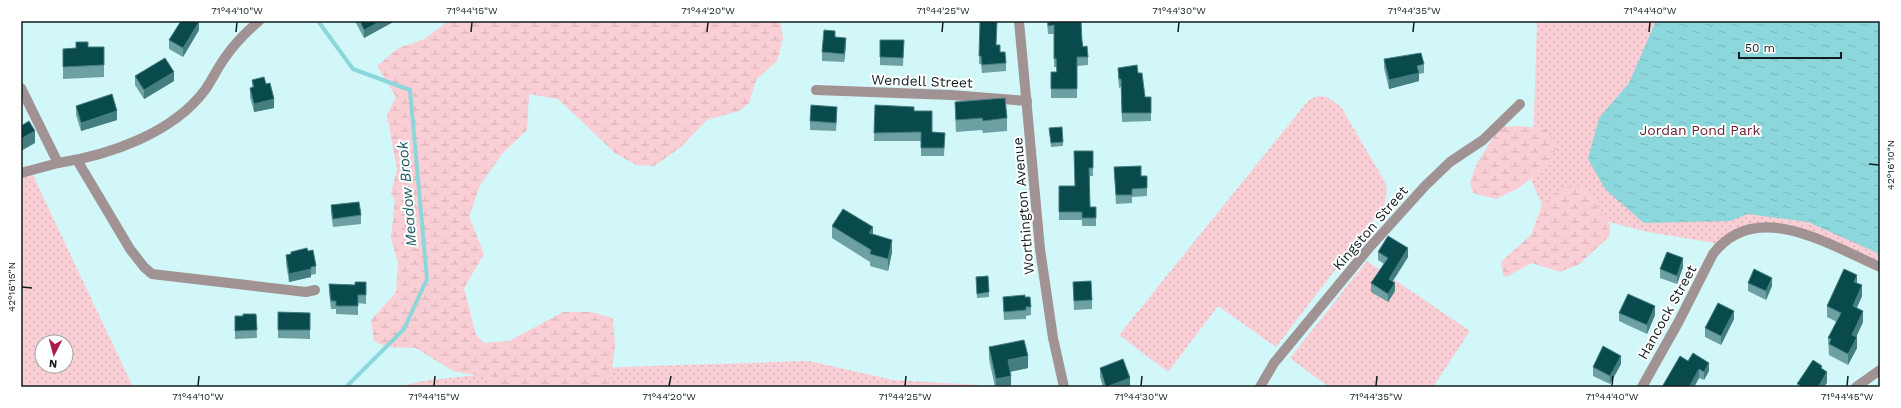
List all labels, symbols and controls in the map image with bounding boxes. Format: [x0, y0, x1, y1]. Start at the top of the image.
text: 71°44'10"W [211, 5, 263, 16]
text: 71°44'15"W [446, 5, 498, 16]
text: 71°44'20"W [681, 5, 735, 16]
text: 71°44'25"W [916, 5, 970, 16]
text: 71°44'30"W [1152, 5, 1206, 16]
text: 71°44'35"W [1387, 5, 1441, 16]
text: 71°44'40"W [1624, 5, 1677, 16]
scale bar [1739, 34, 1841, 60]
text: 50 m [1745, 41, 1775, 55]
street label: Wendell Street [871, 71, 973, 91]
park label: Jordan Pond Park [1640, 122, 1761, 138]
street label: Worthington Avenue [1009, 137, 1037, 275]
water label: Meadow Brook [393, 140, 421, 247]
text: 42°16'10"N [1885, 140, 1896, 190]
street label: Kingston Street [1329, 183, 1411, 273]
text: 42°16'15"N [6, 262, 17, 312]
street label: Hancock Street [1634, 262, 1700, 362]
north arrow [34, 334, 74, 374]
text: N [48, 357, 58, 370]
text: 71°44'10"W [172, 391, 224, 402]
text: 71°44'15"W [408, 391, 460, 402]
text: 71°44'20"W [642, 391, 696, 402]
text: 71°44'25"W [878, 391, 932, 402]
text: 71°44'30"W [1114, 391, 1168, 402]
text: 71°44'35"W [1349, 391, 1403, 402]
text: 71°44'40"W [1586, 391, 1639, 402]
text: 71°44'45"W [1821, 391, 1874, 402]

